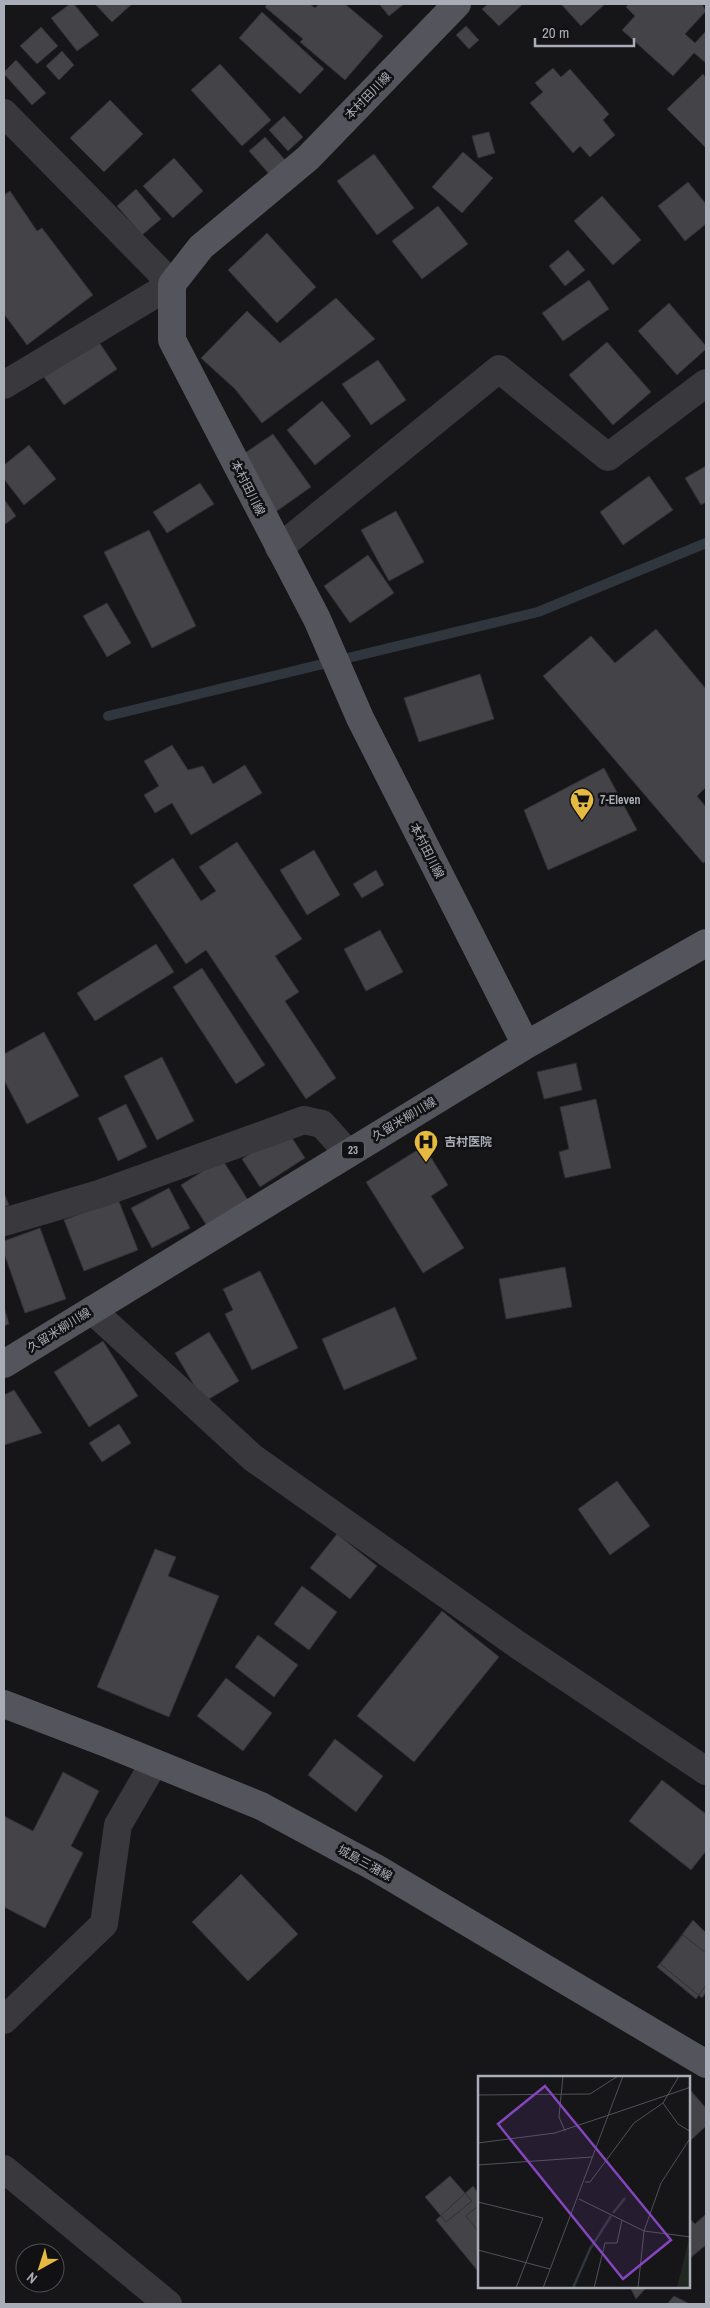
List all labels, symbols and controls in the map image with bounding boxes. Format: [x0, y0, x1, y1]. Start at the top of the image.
scale bar [535, 15, 634, 47]
text: 20 m [542, 22, 569, 43]
street label: 本村田川線 [341, 69, 395, 123]
street label: 本村田川線 [227, 458, 269, 518]
supermarket icon: 7-Eleven [569, 787, 595, 821]
place label: 7-Eleven [600, 792, 640, 808]
street label: 本村田川線 [406, 821, 448, 881]
street label: 久留米柳川線 [369, 1094, 439, 1144]
hospital icon: 吉村医院 [413, 1129, 439, 1163]
place label: 吉村医院 [444, 1134, 492, 1150]
road number: 23 [342, 1142, 364, 1158]
street label: 久留米柳川線 [24, 1304, 94, 1356]
street label: 城島三潴線 [335, 1841, 395, 1885]
inset map [478, 2076, 690, 2288]
north arrow [15, 2243, 65, 2293]
text: N [23, 2268, 41, 2288]

